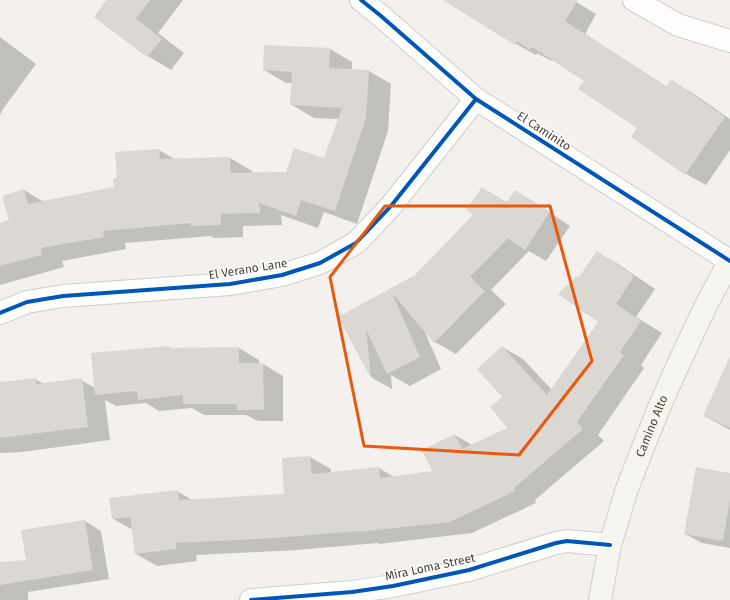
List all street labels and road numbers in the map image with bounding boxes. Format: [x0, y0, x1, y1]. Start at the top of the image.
street label: El Caminito [514, 108, 574, 154]
street label: El Verano Lane [207, 256, 289, 282]
street label: Camino Alto [633, 393, 671, 459]
street label: Mira Loma Street [384, 550, 477, 583]

